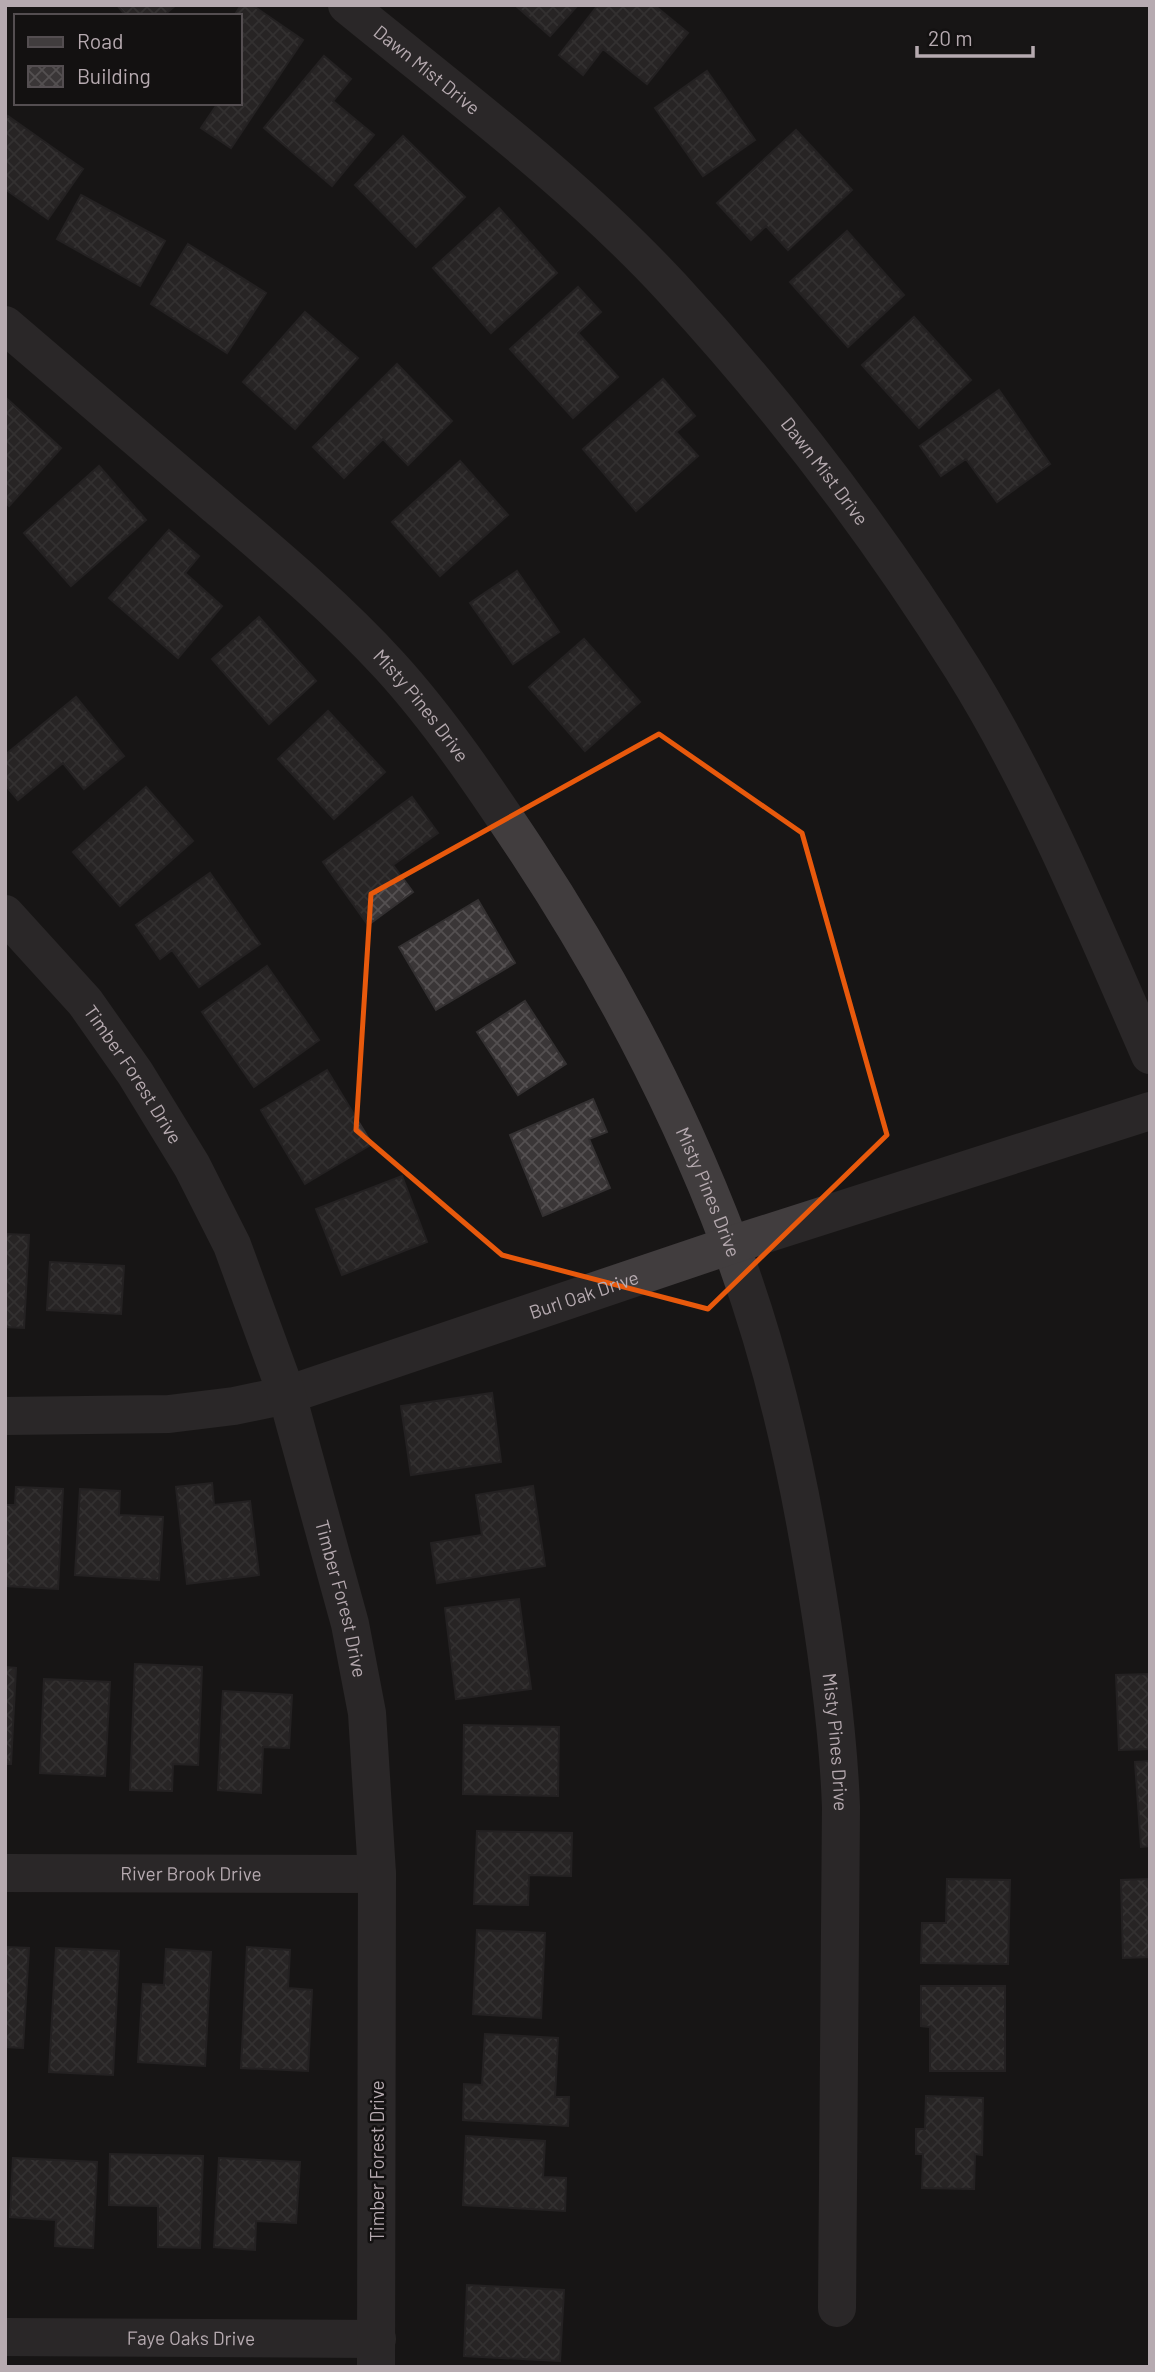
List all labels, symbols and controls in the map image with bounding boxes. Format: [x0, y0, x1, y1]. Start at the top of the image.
legend [14, 14, 242, 105]
scale bar [917, 14, 1032, 58]
street label: Dawn Mist Drive [370, 20, 485, 119]
text: 20 m [928, 25, 973, 50]
text: Road [77, 28, 123, 53]
text: Building [77, 63, 151, 88]
street label: Dawn Mist Drive [777, 412, 874, 529]
street label: Misty Pines Drive [369, 644, 474, 766]
street label: Timber Forest Drive [80, 1000, 188, 1148]
street label: Misty Pines Drive [672, 1123, 746, 1260]
street label: Burl Oak Drive [526, 1265, 641, 1323]
street label: Timber Forest Drive [311, 1517, 372, 1679]
street label: Misty Pines Drive [818, 1672, 853, 1812]
street label: River Brook Drive [120, 1861, 262, 1885]
street label: Timber Forest Drive [365, 2080, 388, 2242]
street label: Faye Oaks Drive [127, 2326, 255, 2349]

